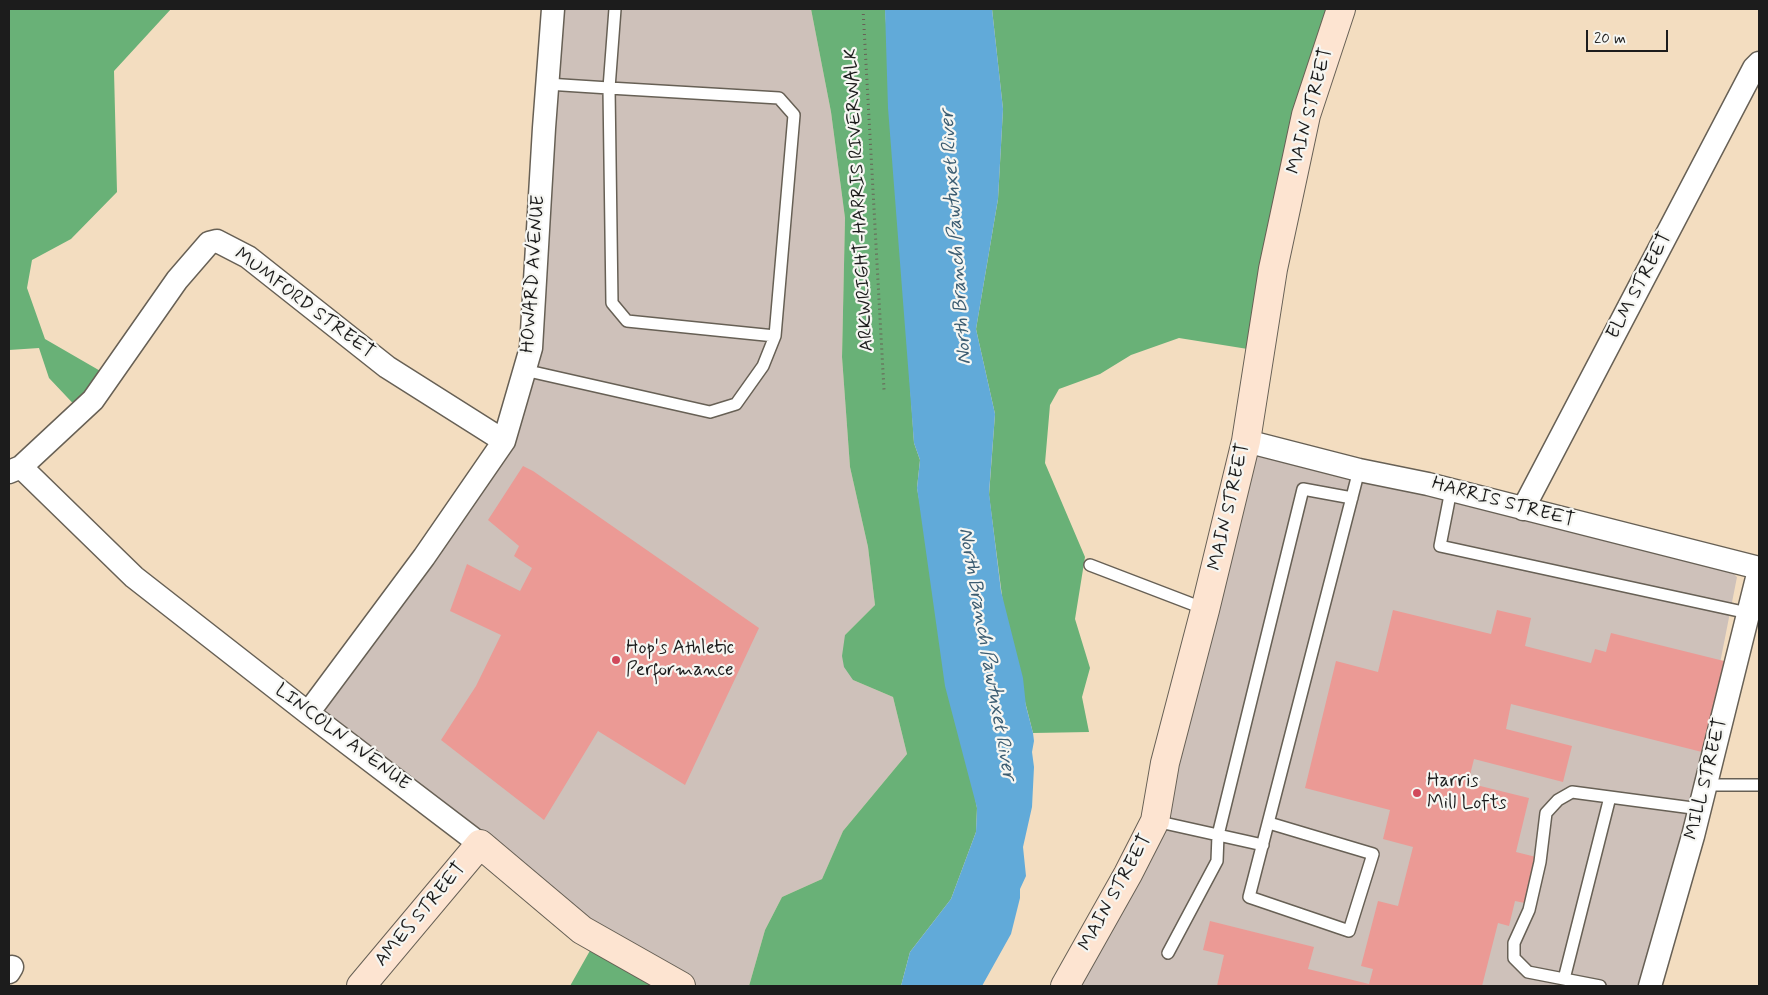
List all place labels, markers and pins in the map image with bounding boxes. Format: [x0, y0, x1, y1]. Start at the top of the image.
place label: Hop's Athletic Performance [626, 638, 734, 682]
marker: Hop's Athletic Performance [610, 654, 622, 666]
place label: Harris Mill Lofts [1427, 771, 1507, 815]
marker: Harris Mill Lofts [1411, 787, 1423, 799]

